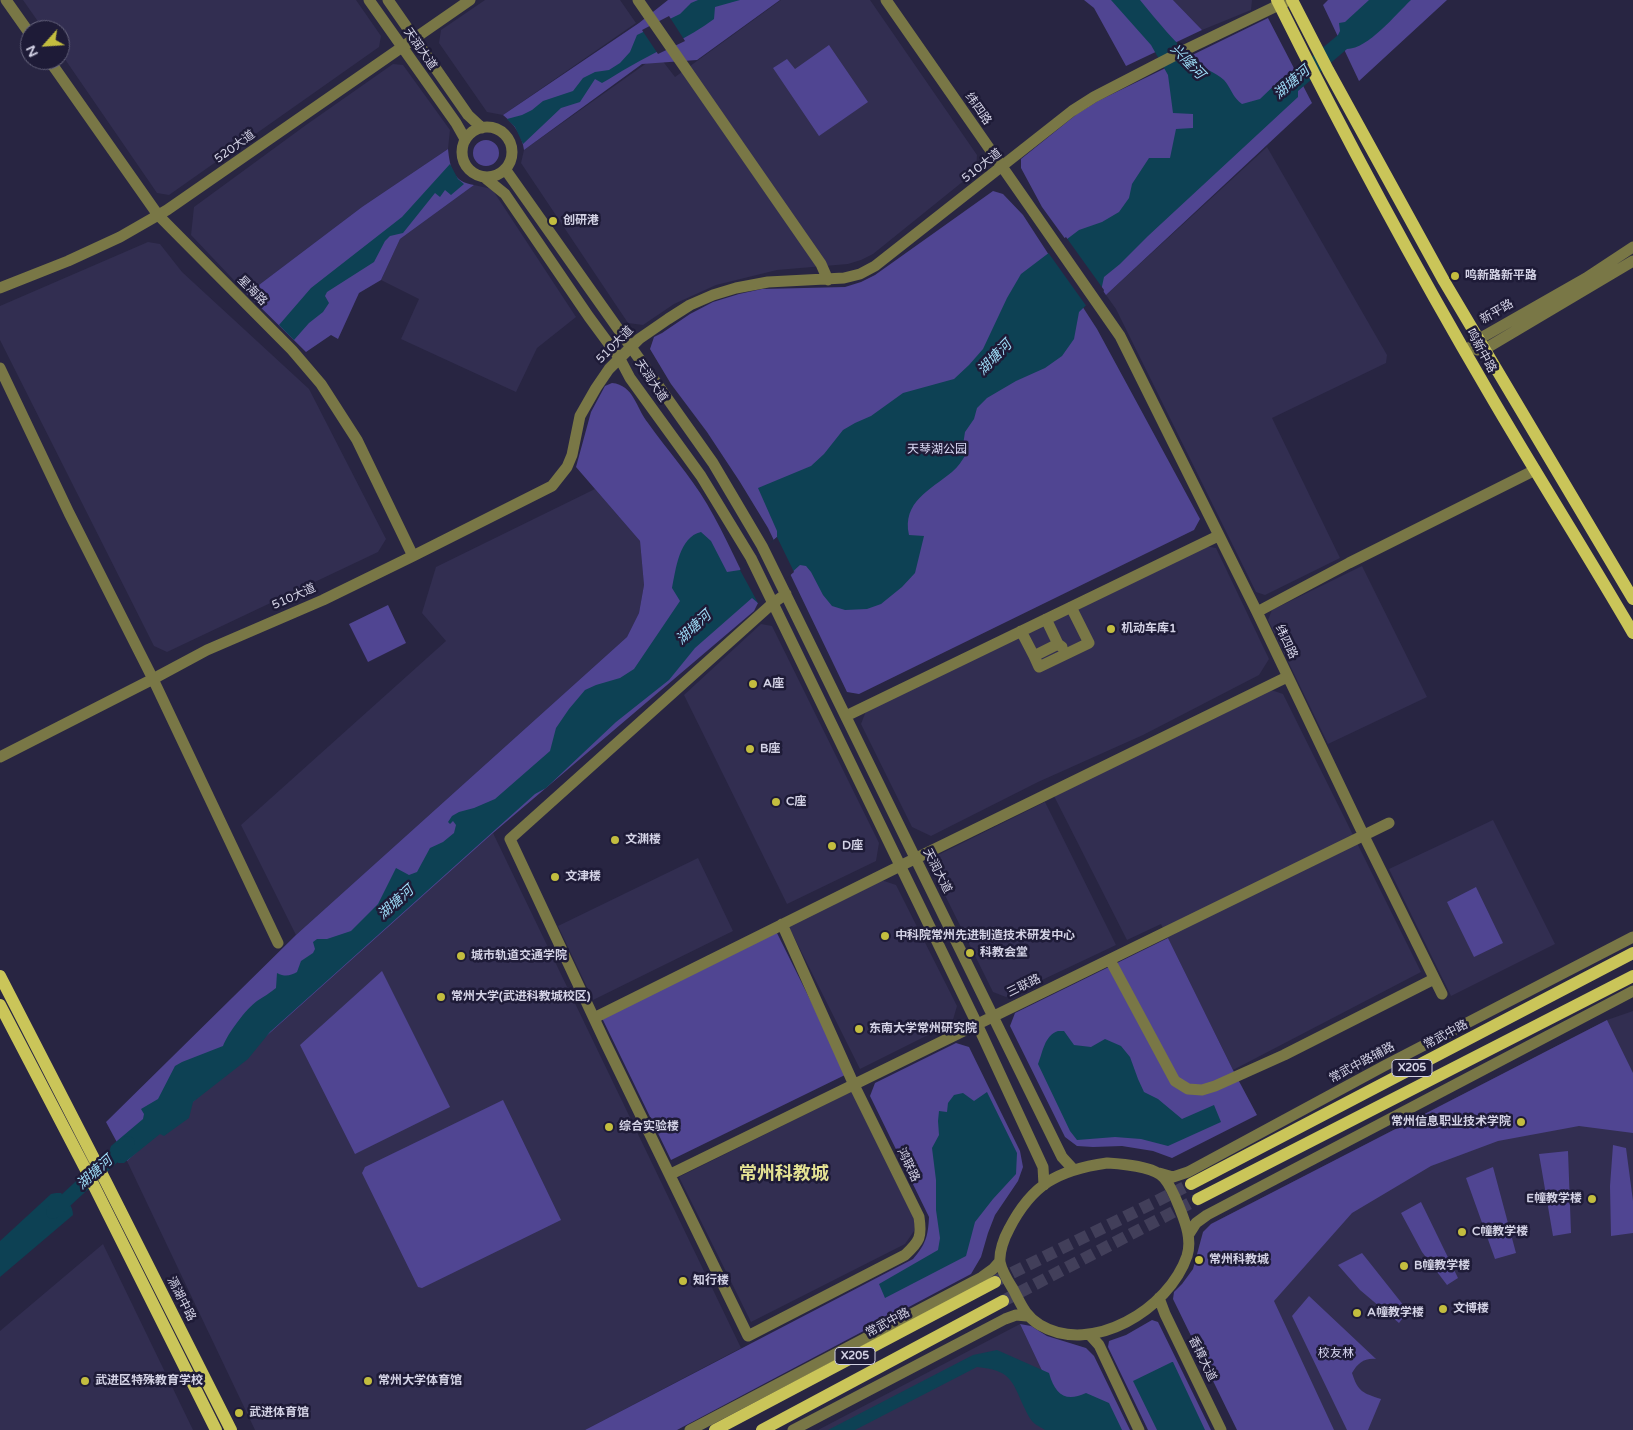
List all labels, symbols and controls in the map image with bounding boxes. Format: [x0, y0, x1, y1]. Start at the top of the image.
north arrow [20, 20, 70, 70]
street label: 天润大道 [400, 25, 440, 73]
water label: 兴隆河 [1166, 41, 1208, 83]
text: N [22, 43, 42, 60]
water label: 湖塘河 [1271, 63, 1313, 103]
street label: 纬四路 [962, 90, 994, 128]
street label: 520大道 [212, 127, 258, 167]
street label: 510大道 [959, 146, 1005, 186]
place label: 创研港 [563, 214, 599, 228]
marker: 创研港 [547, 215, 559, 227]
place label: 鸣新路新平路 [1465, 269, 1537, 283]
marker: 鸣新路新平路 [1449, 270, 1461, 282]
street label: 星海路 [234, 273, 270, 309]
street label: 新平路 [1478, 297, 1516, 327]
street label: 510大道 [593, 323, 637, 367]
street label: 鸣新中路 [1463, 327, 1499, 375]
water label: 湖塘河 [974, 337, 1016, 379]
street label: 天润大道 [632, 357, 670, 405]
park label: 天琴湖公园 [907, 443, 967, 457]
street label: 510大道 [270, 581, 318, 613]
water label: 湖塘河 [673, 608, 715, 648]
place label: 机动车库1 [1121, 622, 1177, 636]
marker: 机动车库1 [1105, 623, 1117, 635]
street label: 纬四路 [1272, 623, 1300, 661]
place label: A座 [763, 677, 784, 691]
marker: A座 [747, 678, 759, 690]
place label: B座 [760, 742, 780, 756]
marker: B座 [744, 743, 756, 755]
place label: C座 [786, 795, 806, 809]
marker: C座 [770, 796, 782, 808]
place label: 文渊楼 [625, 833, 661, 847]
marker: 文渊楼 [609, 834, 621, 846]
place label: D座 [842, 839, 863, 853]
marker: D座 [826, 840, 838, 852]
street label: 天润大道 [920, 846, 954, 896]
place label: 文津楼 [565, 870, 601, 884]
marker: 文津楼 [549, 871, 561, 883]
water label: 湖塘河 [375, 883, 417, 923]
place label: 中科院常州先进制造技术研发中心 [895, 929, 1075, 943]
marker: 中科院常州先进制造技术研发中心 [879, 930, 891, 942]
place label: 科教会堂 [980, 946, 1028, 960]
marker: 科教会堂 [964, 947, 976, 959]
place label: 城市轨道交通学院 [471, 949, 567, 963]
marker: 城市轨道交通学院 [455, 950, 467, 962]
street label: 三联路 [1005, 972, 1043, 1000]
place label: 常州大学(武进科教城校区) [451, 990, 590, 1004]
marker: 常州大学(武进科教城校区) [435, 991, 447, 1003]
street label: 常武中路 [1421, 1017, 1471, 1053]
place label: 东南大学常州研究院 [869, 1022, 977, 1036]
marker: 东南大学常州研究院 [853, 1023, 865, 1035]
street label: 常武中路辅路 [1327, 1040, 1397, 1086]
road number: X205 [1392, 1060, 1432, 1076]
place label: 常州信息职业技术学院 [1391, 1115, 1511, 1129]
marker: 常州信息职业技术学院 [1515, 1116, 1527, 1128]
place label: 综合实验楼 [619, 1120, 679, 1134]
marker: 综合实验楼 [603, 1121, 615, 1133]
street label: 鸿联路 [894, 1146, 922, 1184]
water label: 湖塘河 [74, 1153, 116, 1193]
district label: 常州科教城 [739, 1163, 829, 1185]
place label: E幢教学楼 [1526, 1192, 1582, 1206]
marker: E幢教学楼 [1586, 1193, 1598, 1205]
place label: C幢教学楼 [1472, 1225, 1528, 1239]
marker: C幢教学楼 [1456, 1226, 1468, 1238]
place label: 常州科教城 [1209, 1253, 1269, 1267]
marker: 常州科教城 [1193, 1254, 1205, 1266]
place label: B幢教学楼 [1414, 1259, 1470, 1273]
marker: B幢教学楼 [1398, 1260, 1410, 1272]
street label: 滆湖中路 [164, 1274, 198, 1324]
place label: 知行楼 [693, 1274, 729, 1288]
marker: 知行楼 [677, 1275, 689, 1287]
place label: 文博楼 [1453, 1302, 1489, 1316]
marker: 文博楼 [1437, 1303, 1449, 1315]
street label: 常武中路 [863, 1305, 913, 1341]
place label: A幢教学楼 [1367, 1306, 1424, 1320]
marker: A幢教学楼 [1351, 1307, 1363, 1319]
street label: 香樟大道 [1185, 1334, 1219, 1384]
park label: 校友林 [1318, 1347, 1354, 1361]
road number: X205 [835, 1348, 875, 1364]
place label: 武进区特殊教育学校 [95, 1374, 203, 1388]
place label: 常州大学体育馆 [378, 1374, 462, 1388]
marker: 武进区特殊教育学校 [79, 1375, 91, 1387]
marker: 常州大学体育馆 [362, 1375, 374, 1387]
place label: 武进体育馆 [249, 1406, 309, 1420]
marker: 武进体育馆 [233, 1407, 245, 1419]

